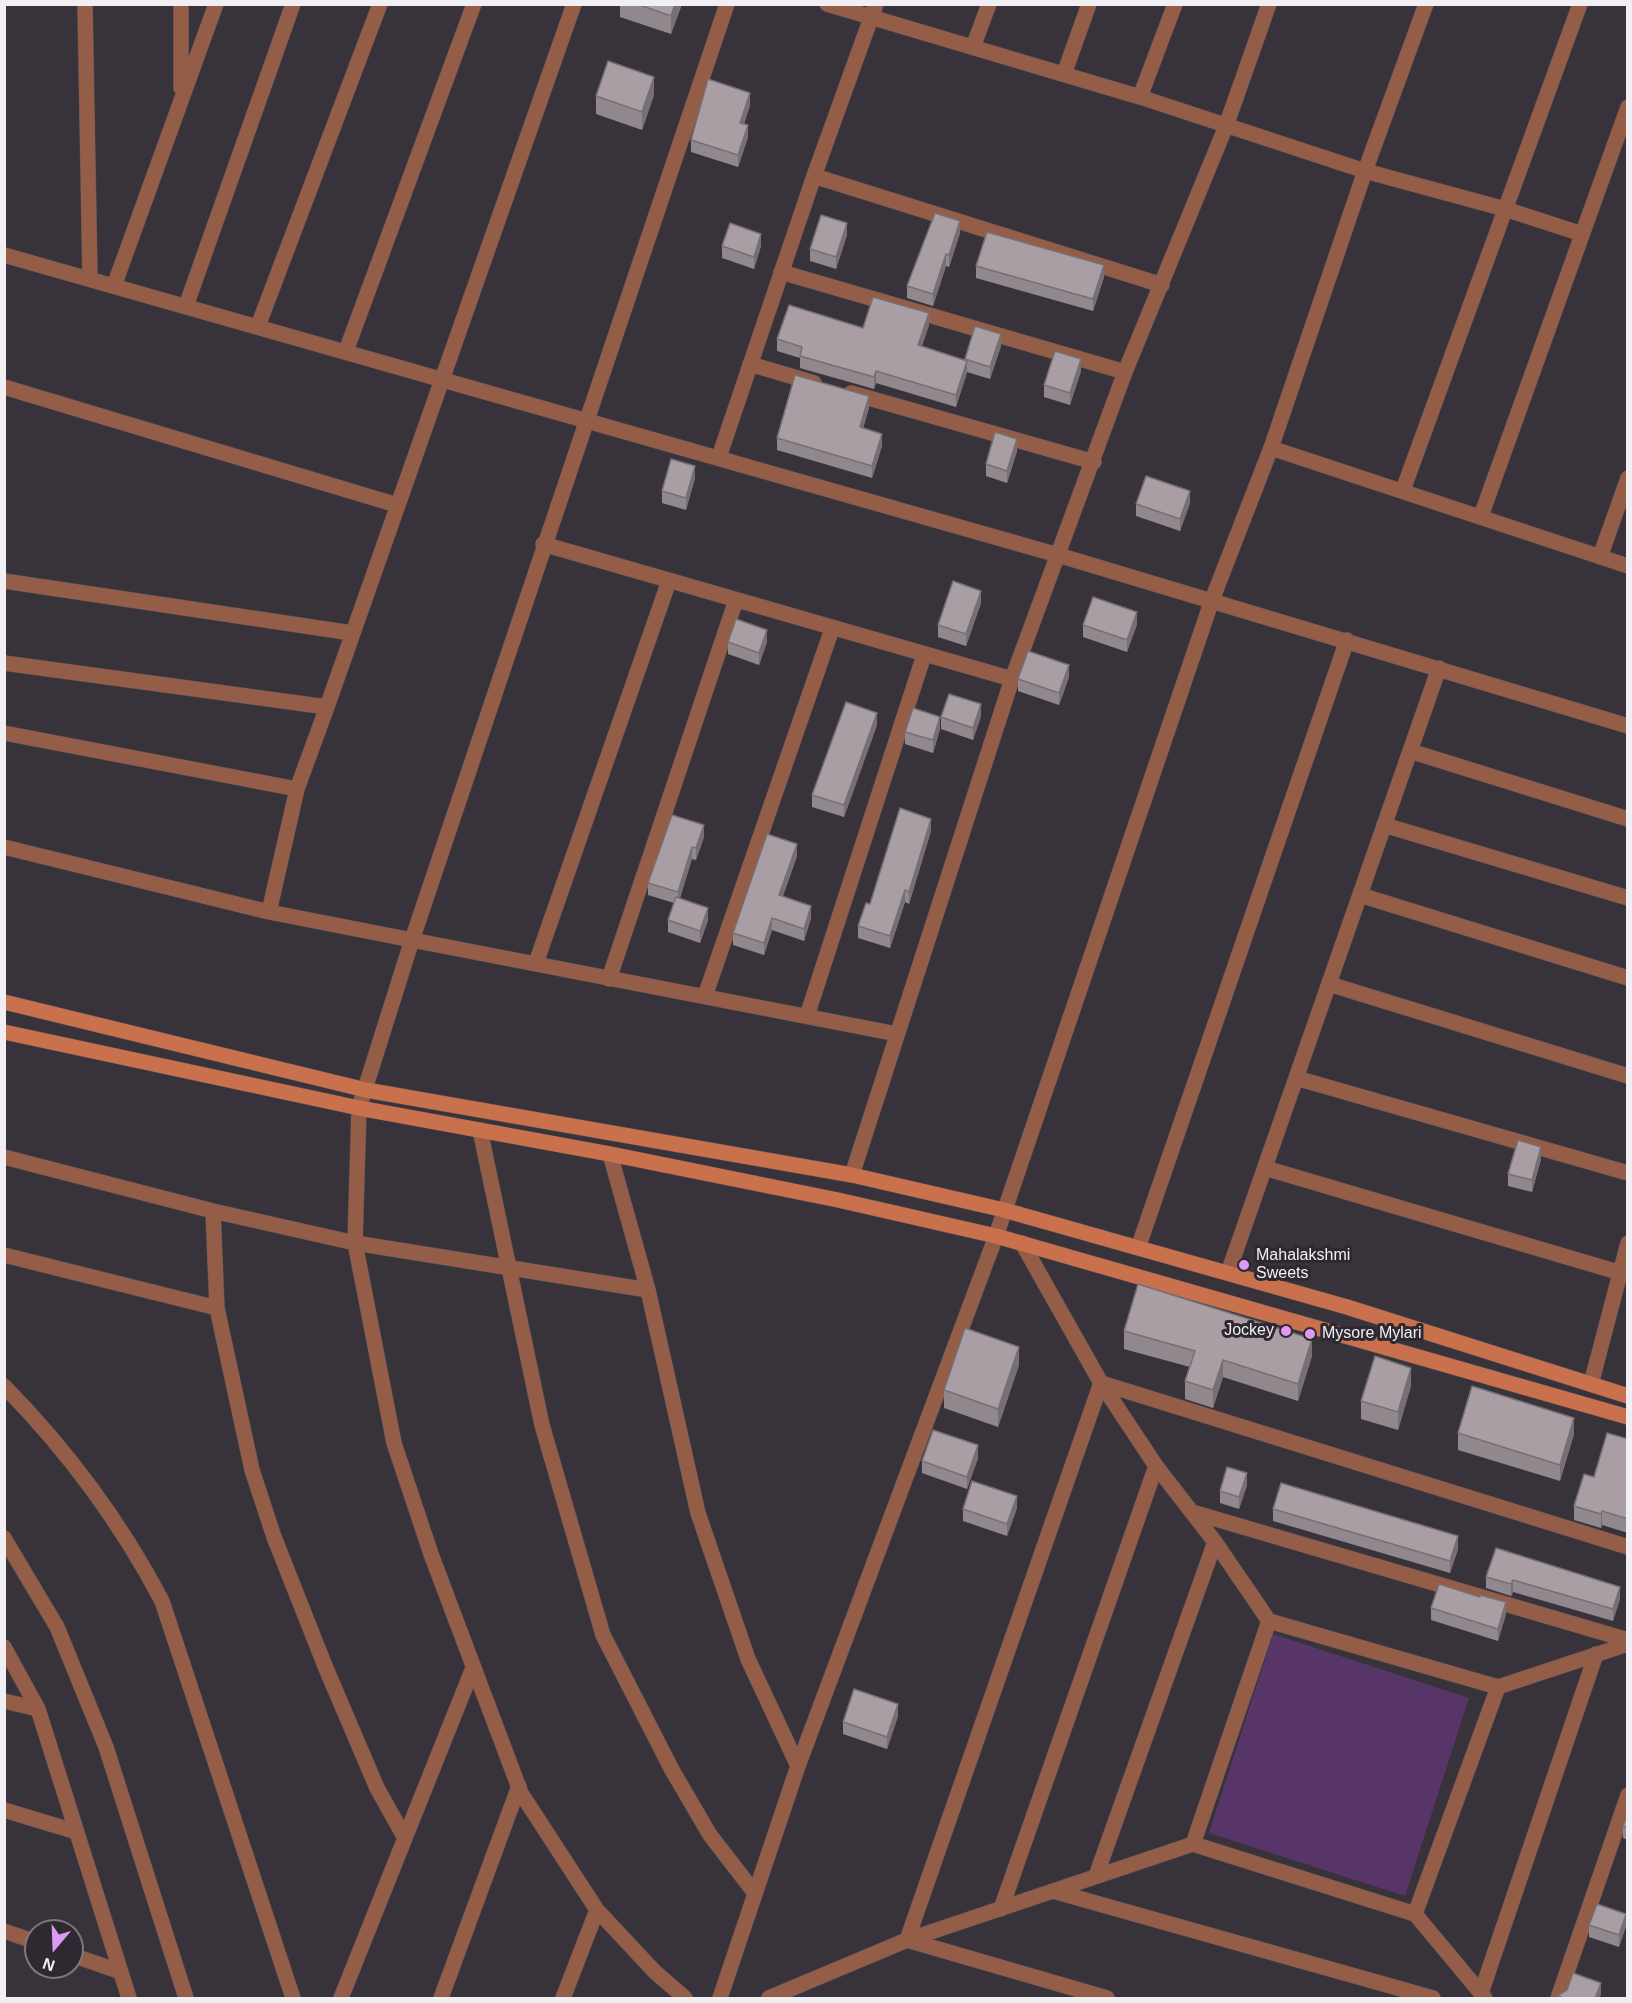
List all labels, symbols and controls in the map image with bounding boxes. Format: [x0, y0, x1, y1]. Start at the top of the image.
place label: Mahalakshmi Sweets [1256, 1246, 1350, 1284]
marker: Mahalakshmi Sweets [1237, 1258, 1251, 1272]
place label: Jockey [1224, 1321, 1274, 1341]
marker: Jockey [1279, 1324, 1293, 1338]
place label: Mysore Mylari [1322, 1324, 1422, 1344]
marker: Mysore Mylari [1303, 1327, 1317, 1341]
north arrow [24, 1919, 84, 1979]
text: N [40, 1955, 57, 1975]

